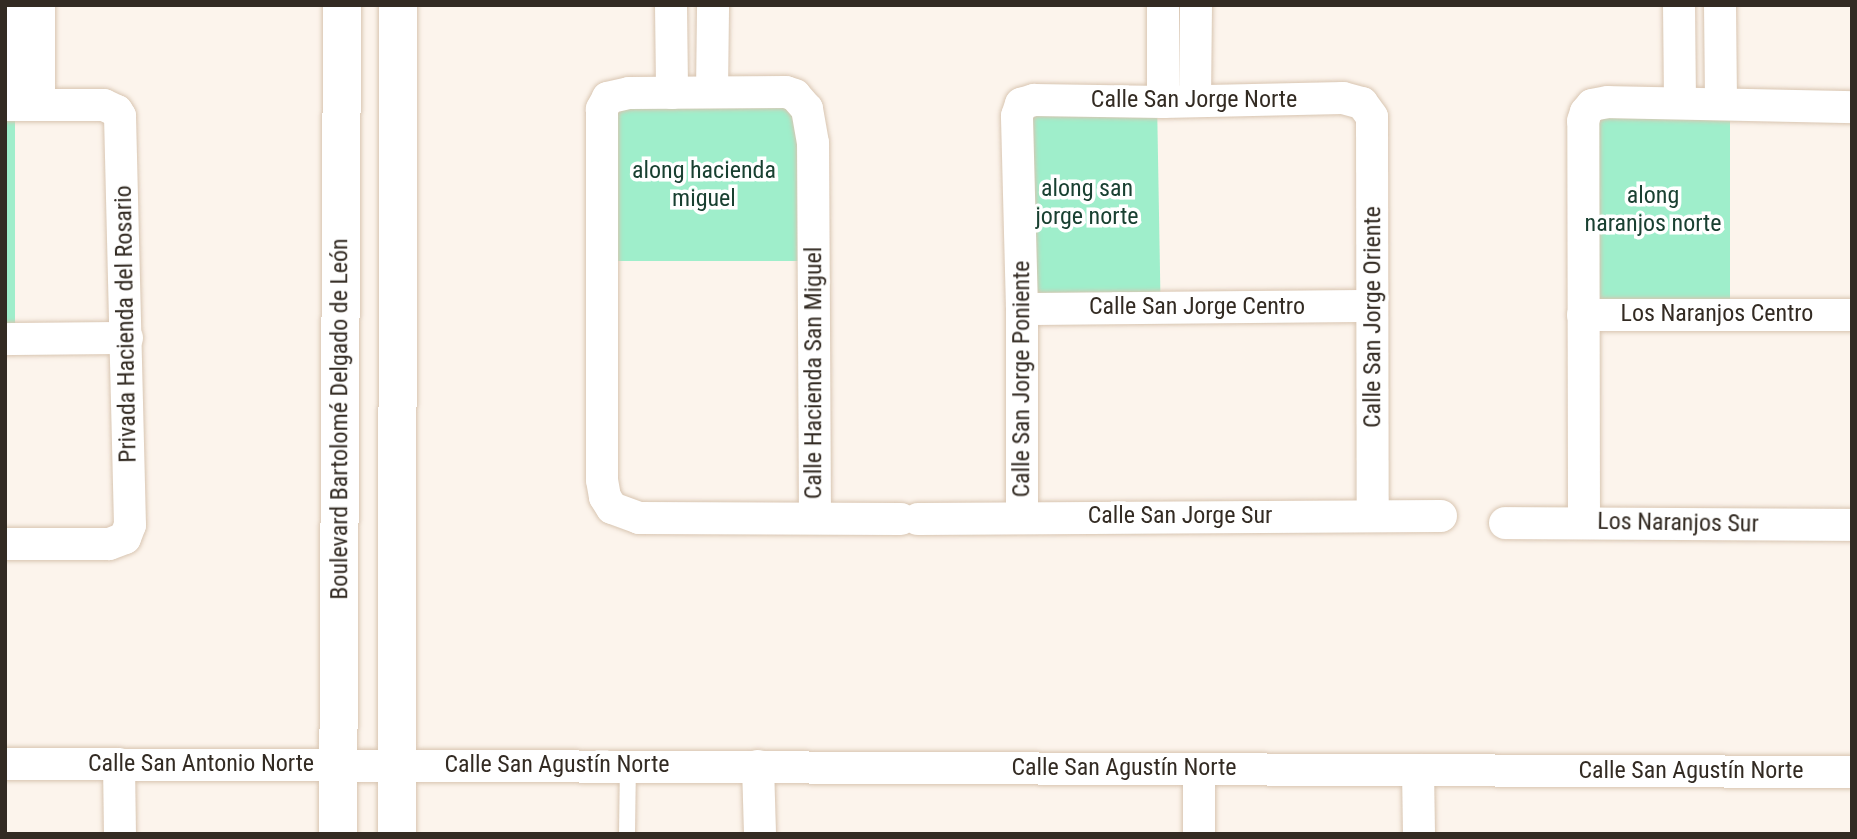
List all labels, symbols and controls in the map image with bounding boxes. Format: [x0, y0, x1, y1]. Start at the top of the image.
street label: Calle San Jorge Norte [1091, 86, 1297, 114]
park label: along hacienda miguel [632, 157, 776, 213]
park label: along san jorge norte [1035, 175, 1139, 231]
park label: along naranjos norte [1585, 182, 1721, 238]
street label: Privada Hacienda del Rosario [109, 185, 143, 463]
street label: Calle San Jorge Oriente [1359, 206, 1387, 428]
street label: Boulevard Bartolomé Delgado de León [326, 238, 354, 600]
street label: Calle Hacienda San Miguel [800, 247, 828, 499]
street label: Calle San Jorge Poniente [1008, 261, 1036, 497]
street label: Calle San Jorge Centro [1089, 293, 1305, 321]
street label: Los Naranjos Centro [1621, 300, 1813, 328]
street label: Calle San Jorge Sur [1088, 502, 1272, 530]
street label: Los Naranjos Sur [1597, 507, 1759, 539]
street label: Calle San Antonio Norte [88, 750, 314, 778]
street label: Calle San Agustín Norte [444, 751, 670, 779]
street label: Calle San Agustín Norte [1011, 754, 1237, 782]
street label: Calle San Agustín Norte [1578, 757, 1804, 785]

